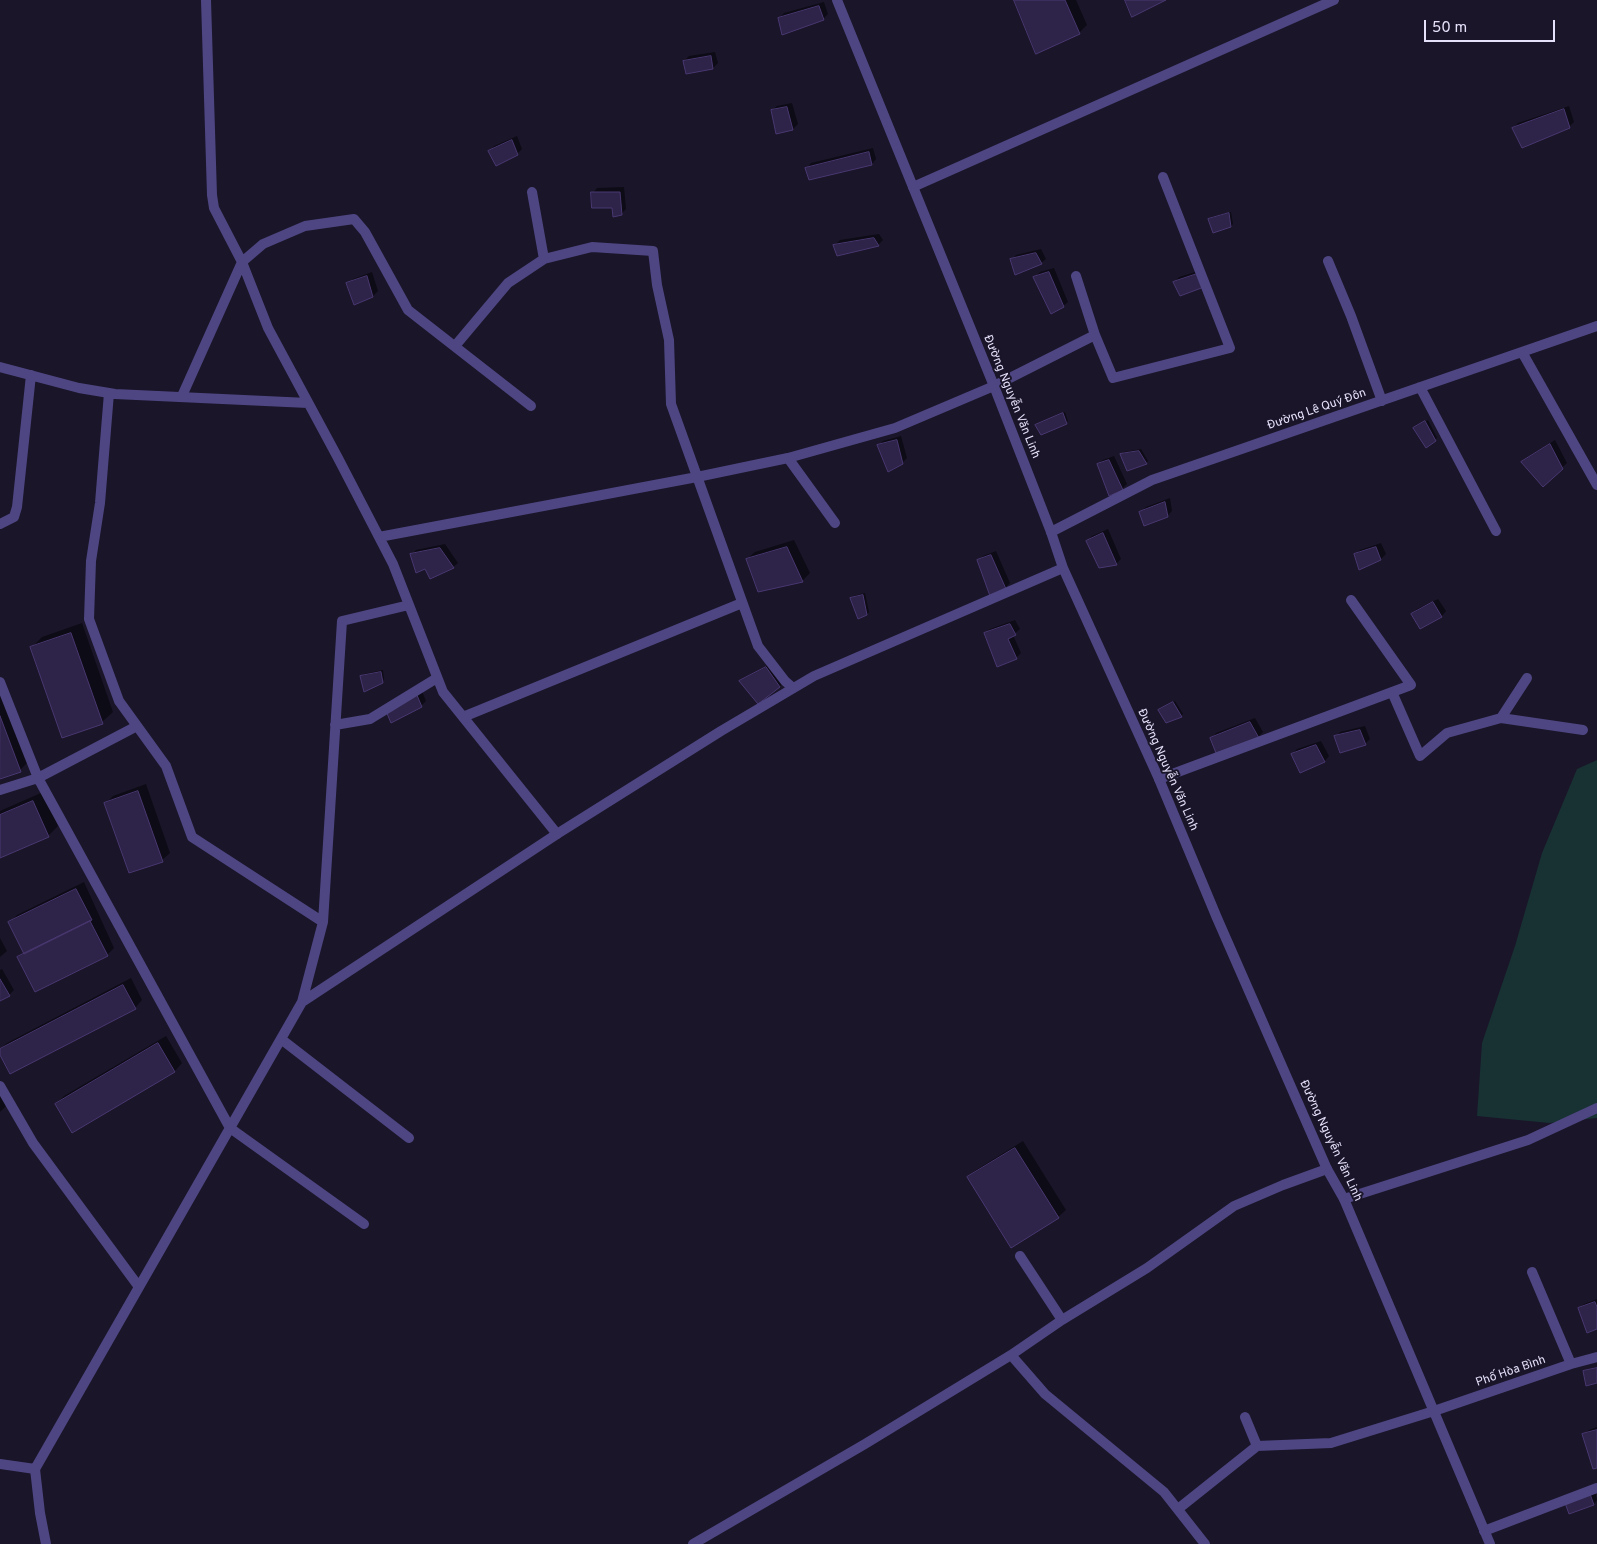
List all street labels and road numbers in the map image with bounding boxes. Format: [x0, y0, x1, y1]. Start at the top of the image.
street label: Đường Nguyễn Văn Linh [980, 333, 1042, 461]
street label: Đường Lê Quý Đôn [1266, 386, 1368, 434]
street label: Đường Nguyễn Văn Linh [1134, 707, 1200, 833]
street label: Đường Nguyễn Văn Linh [1296, 1078, 1364, 1204]
street label: Phố Hòa Bình [1474, 1353, 1548, 1391]

